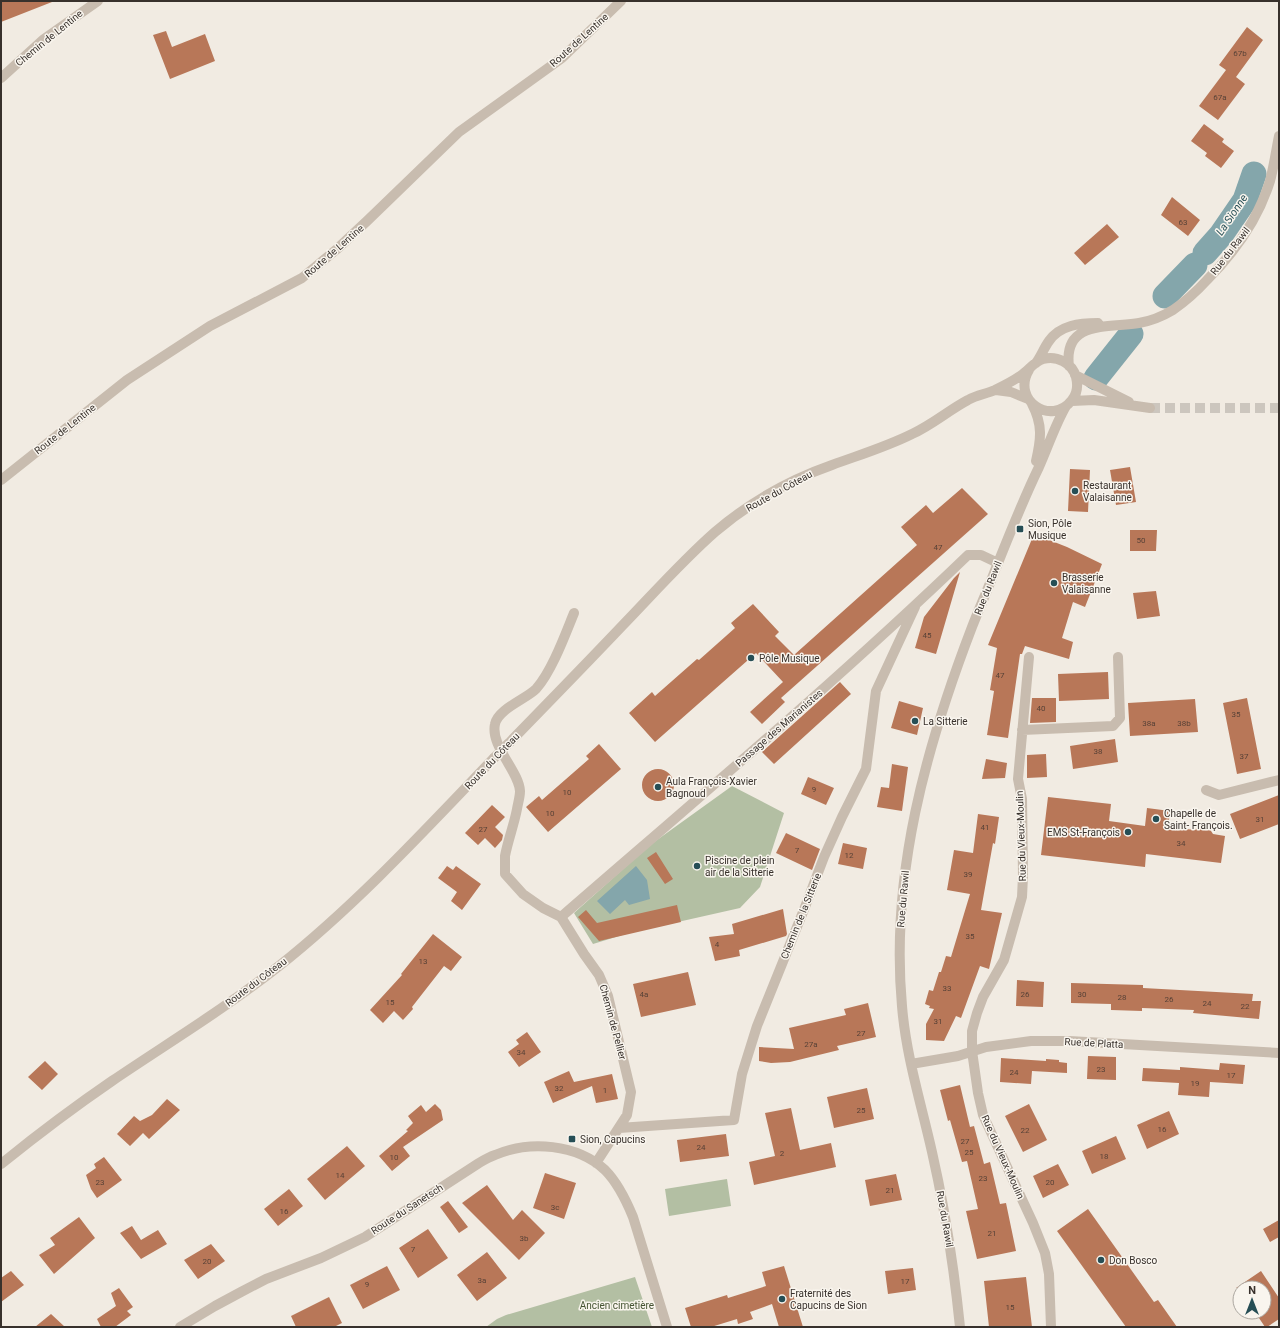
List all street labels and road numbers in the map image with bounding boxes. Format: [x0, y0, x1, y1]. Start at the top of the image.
street label: Chemin de Lentine [13, 8, 85, 68]
street label: Route de Lentine [548, 11, 610, 69]
street label: Route de Lentine [302, 222, 366, 280]
street label: Rue du Rawil [1208, 225, 1252, 277]
street label: Route de Lentine [32, 402, 98, 456]
street label: Route du Côteau [744, 468, 814, 514]
street label: Rue du Rawil [972, 559, 1004, 617]
street label: Passage des Marianistes [733, 687, 825, 769]
street label: Route du Côteau [462, 731, 522, 791]
street label: Rue du Vieux-Moulin [1014, 790, 1028, 882]
street label: Rue du Rawil [895, 870, 911, 928]
street label: Chemin de la Sitterie [779, 871, 823, 961]
street label: Route du Côteau [223, 955, 289, 1009]
street label: Chemin de Pellier [598, 983, 628, 1061]
street label: Rue de Platta [1064, 1036, 1124, 1050]
street label: Rue du Vieux-Moulin [980, 1113, 1026, 1201]
street label: Route du Sanetsch [369, 1182, 445, 1236]
street label: Rue du Rawil [935, 1190, 955, 1248]

